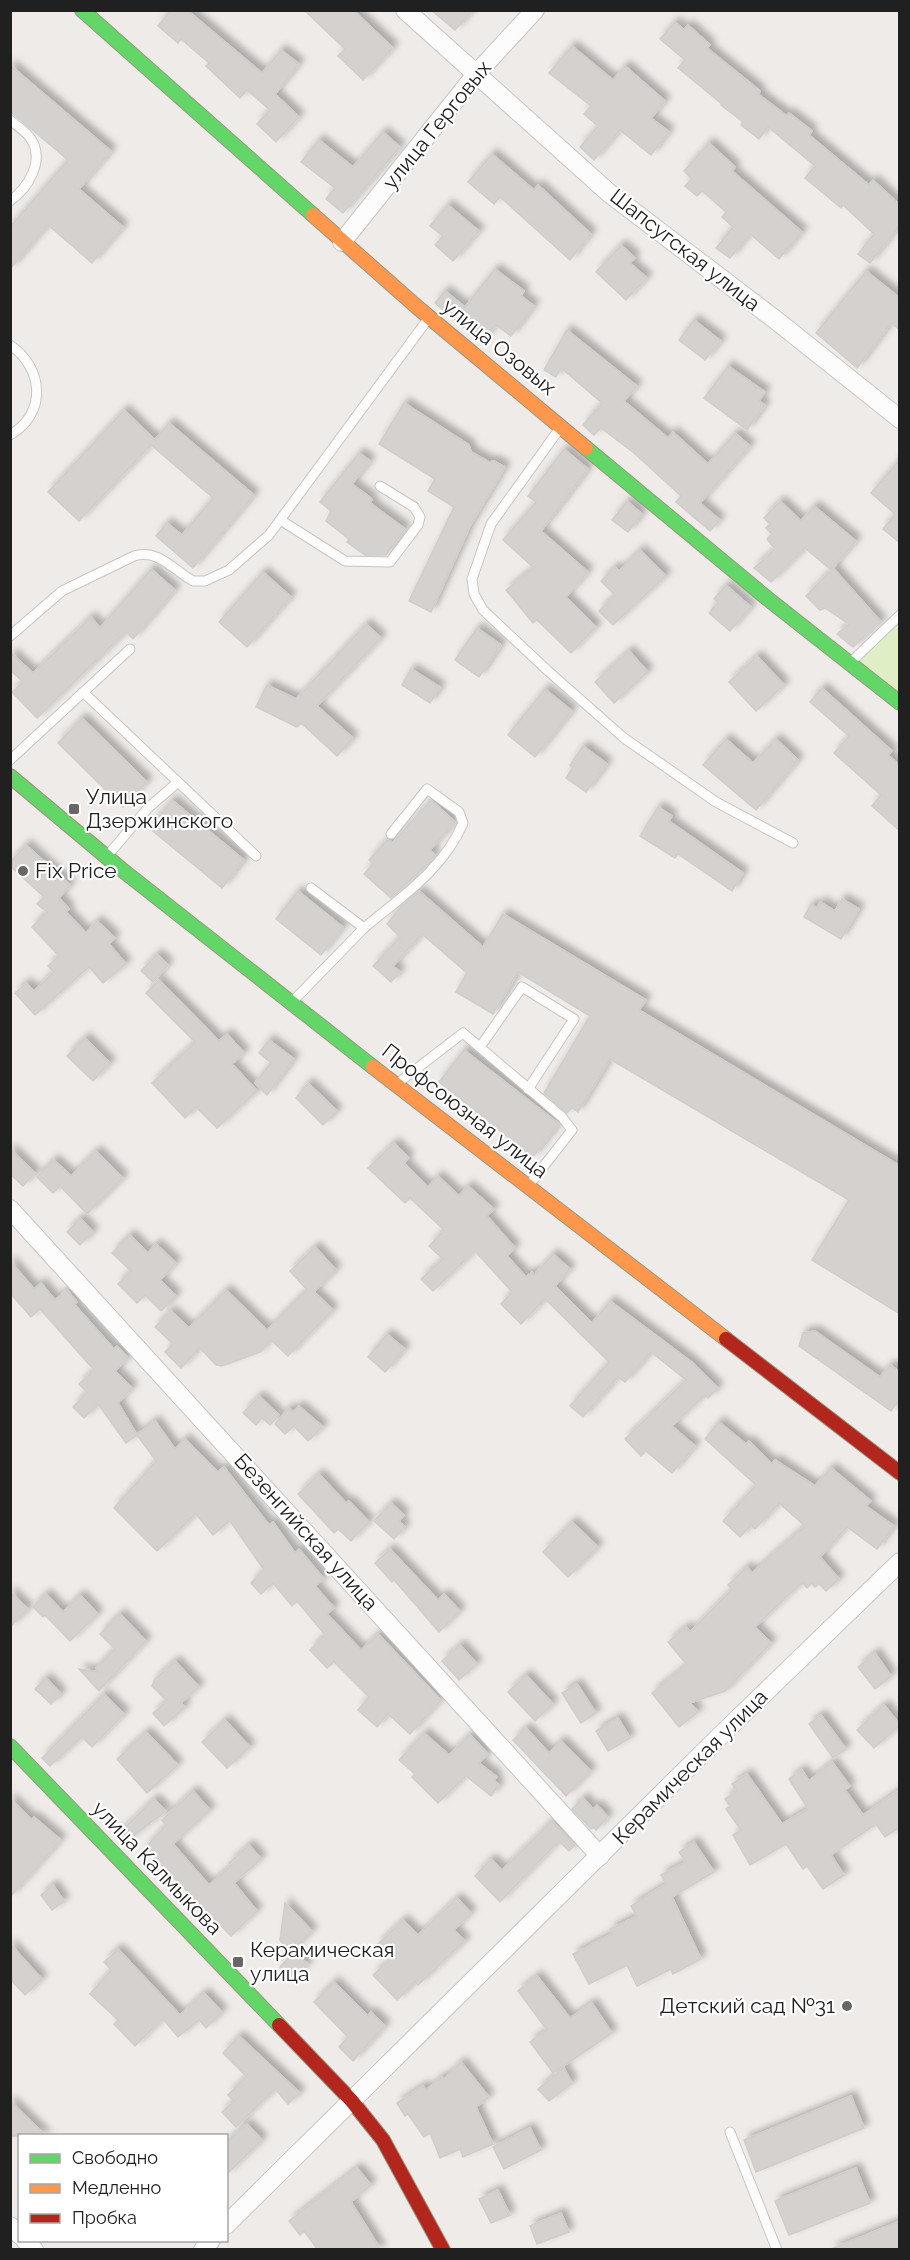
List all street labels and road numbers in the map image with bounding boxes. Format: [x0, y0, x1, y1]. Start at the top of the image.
street label: улица Герговых [377, 55, 496, 194]
street label: Шапсугская улица [605, 183, 765, 316]
street label: улица Озовых [438, 293, 561, 400]
street label: Профсоюзная улица [377, 1038, 553, 1183]
street label: Безенгийская улица [229, 1448, 383, 1615]
street label: Керамическая улица [607, 1684, 772, 1849]
street label: улица Калмыкова [87, 1796, 227, 1940]

